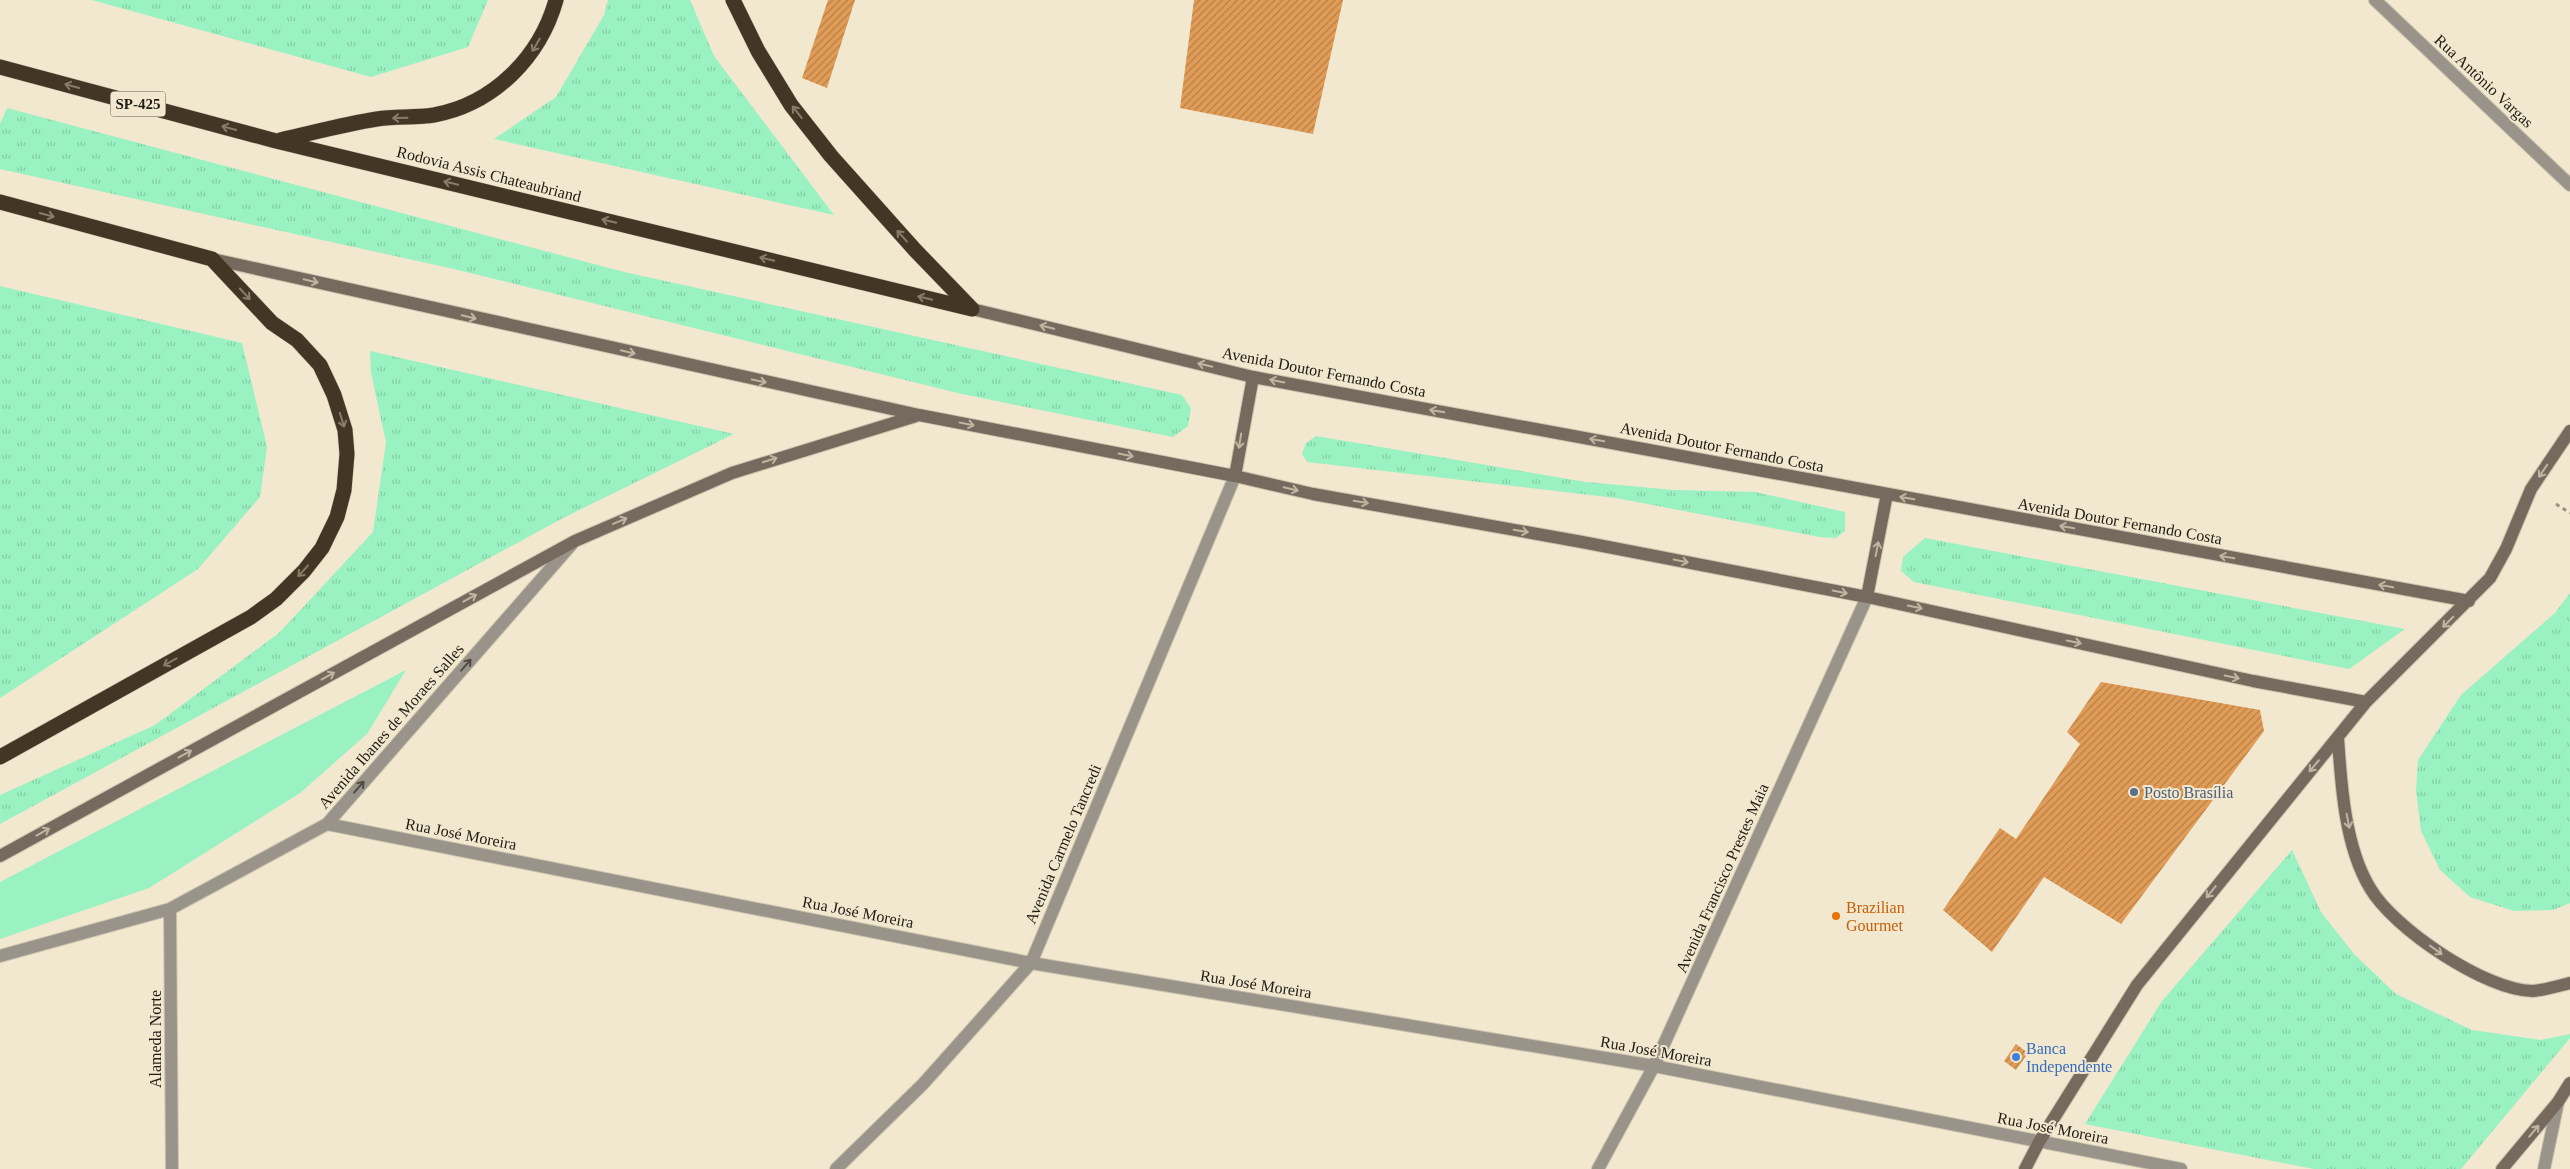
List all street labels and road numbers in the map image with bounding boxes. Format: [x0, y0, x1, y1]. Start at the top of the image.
street label: Rua Antônio Vargas [2431, 31, 2537, 132]
road number: SP-425 [110, 92, 166, 116]
street label: Rodovia Assis Chateaubriand [395, 143, 583, 205]
street label: Avenida Doutor Fernando Costa [1221, 344, 1427, 400]
street label: Avenida Doutor Fernando Costa [1619, 419, 1825, 475]
street label: Avenida Doutor Fernando Costa [2016, 495, 2224, 547]
street label: Avenida Ibanes de Moraes Salles [315, 640, 467, 812]
street label: Avenida Carmelo Tancredi [1022, 761, 1105, 926]
street label: Avenida Francisco Prestes Maia [1672, 781, 1772, 975]
street label: Rua José Moreira [404, 815, 518, 853]
street label: Rua José Moreira [801, 893, 915, 931]
street label: Rua José Moreira [1199, 967, 1313, 1001]
street label: Alameda Norte [147, 990, 164, 1088]
street label: Rua José Moreira [1599, 1033, 1713, 1069]
street label: Rua José Moreira [1996, 1109, 2110, 1147]

